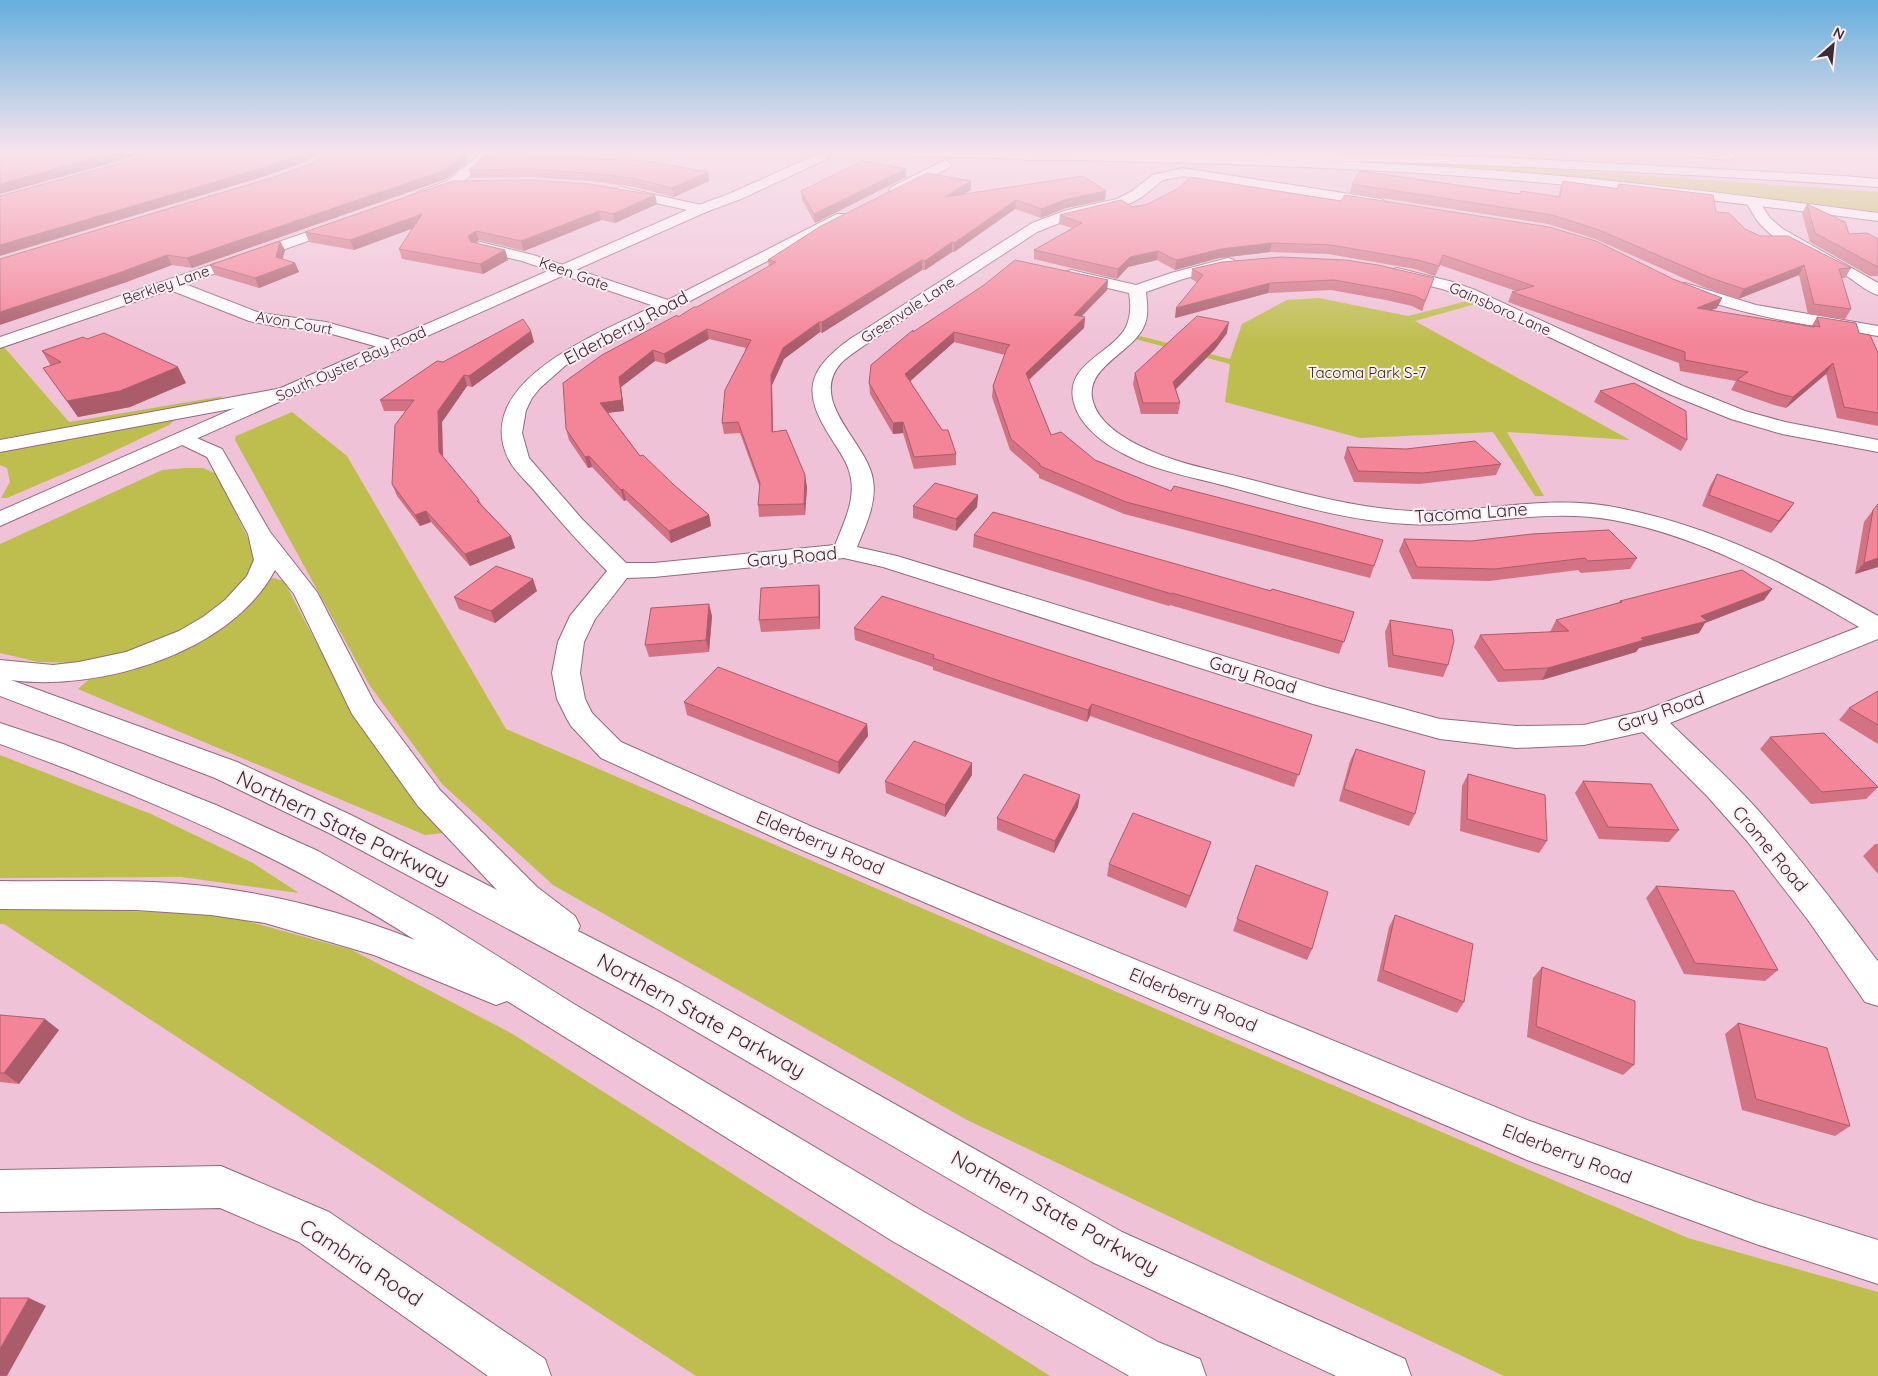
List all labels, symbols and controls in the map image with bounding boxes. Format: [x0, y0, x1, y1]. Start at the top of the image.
north arrow [1808, 20, 1858, 70]
text: N [1830, 23, 1848, 44]
street label: Keen Gate [537, 252, 612, 295]
street label: Berkley Lane [120, 261, 212, 308]
street label: Greenvale Lane [857, 272, 958, 347]
street label: Gainsboro Lane [1446, 278, 1554, 340]
street label: Elderberry Road [560, 285, 692, 370]
street label: Avon Court [254, 306, 334, 339]
street label: South Oyster Bay Road [273, 322, 429, 405]
park label: Tacoma Park S-7 [1308, 363, 1426, 382]
street label: Tacoma Lane [1414, 497, 1528, 528]
street label: Gary Road [746, 541, 838, 572]
street label: Gary Road [1207, 650, 1300, 699]
street label: Gary Road [1614, 686, 1707, 737]
street label: Northern State Parkway [233, 764, 454, 890]
street label: Crome Road [1728, 801, 1813, 896]
street label: Elderberry Road [753, 805, 888, 880]
street label: Northern State Parkway [593, 947, 810, 1083]
street label: Elderberry Road [1126, 962, 1261, 1037]
street label: Elderberry Road [1499, 1118, 1635, 1189]
street label: Northern State Parkway [947, 1144, 1164, 1280]
street label: Cambria Road [295, 1213, 428, 1312]

